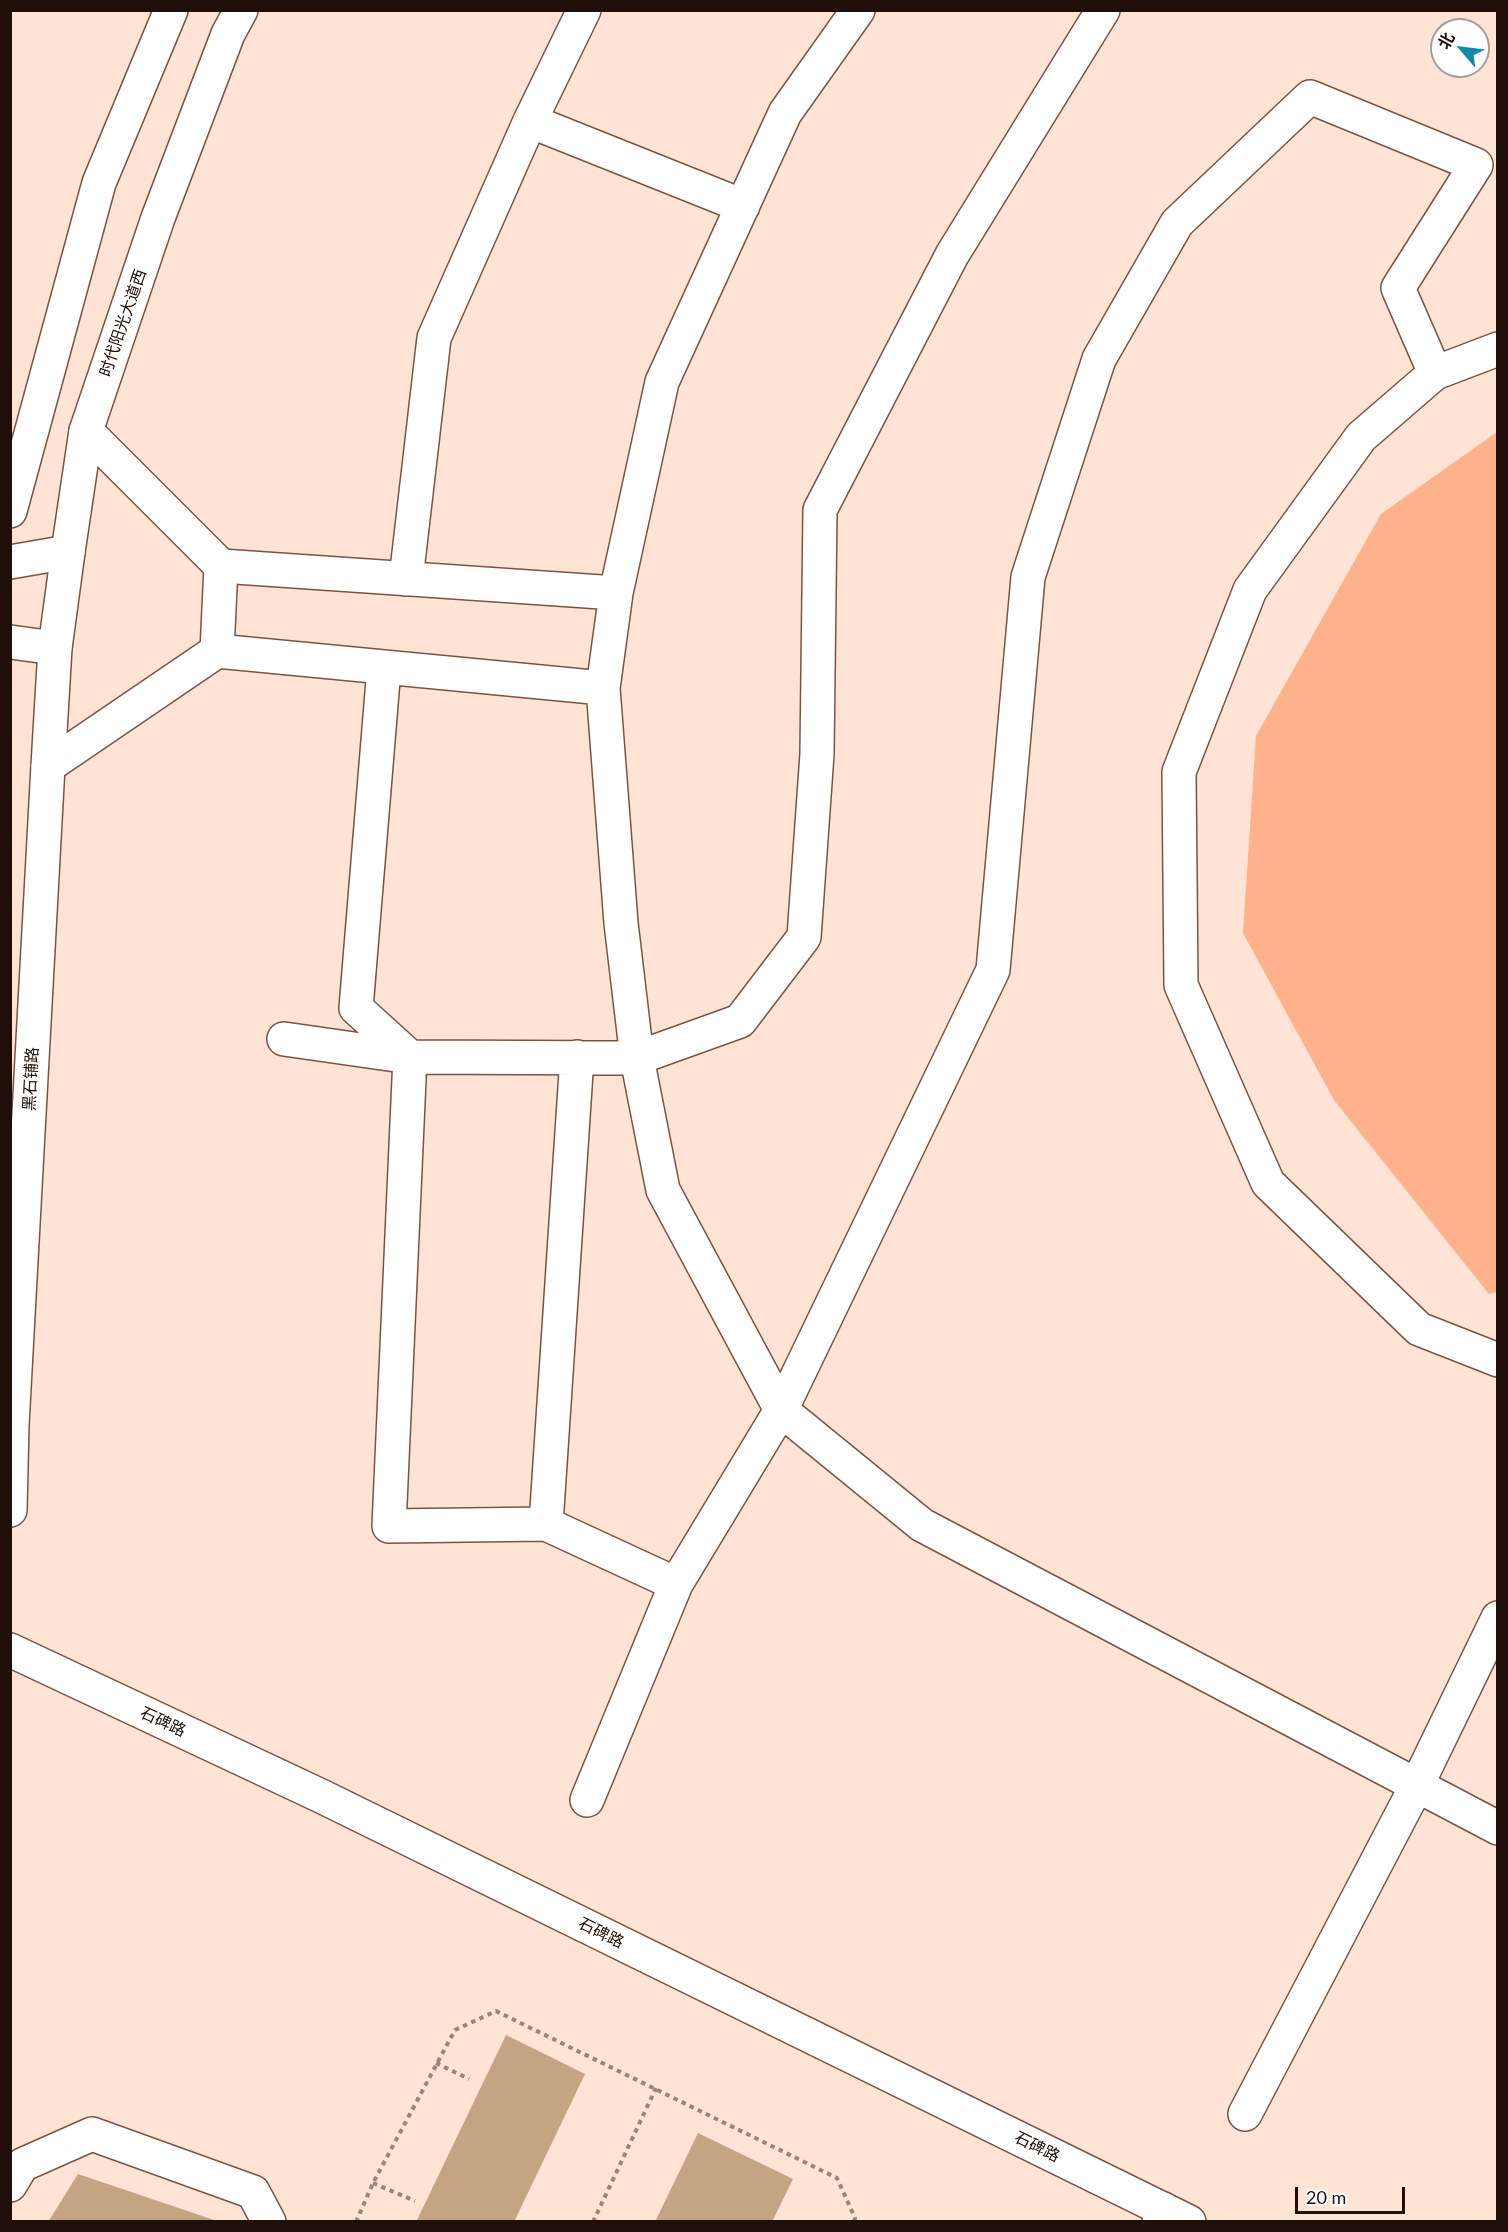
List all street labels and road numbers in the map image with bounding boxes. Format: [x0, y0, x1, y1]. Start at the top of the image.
street label: 时代阳光大道西 [96, 267, 150, 379]
street label: 黑石铺路 [20, 1047, 42, 1111]
street label: 石碑路 [137, 1703, 189, 1741]
street label: 石碑路 [575, 1914, 627, 1952]
street label: 石碑路 [1011, 2128, 1063, 2166]

